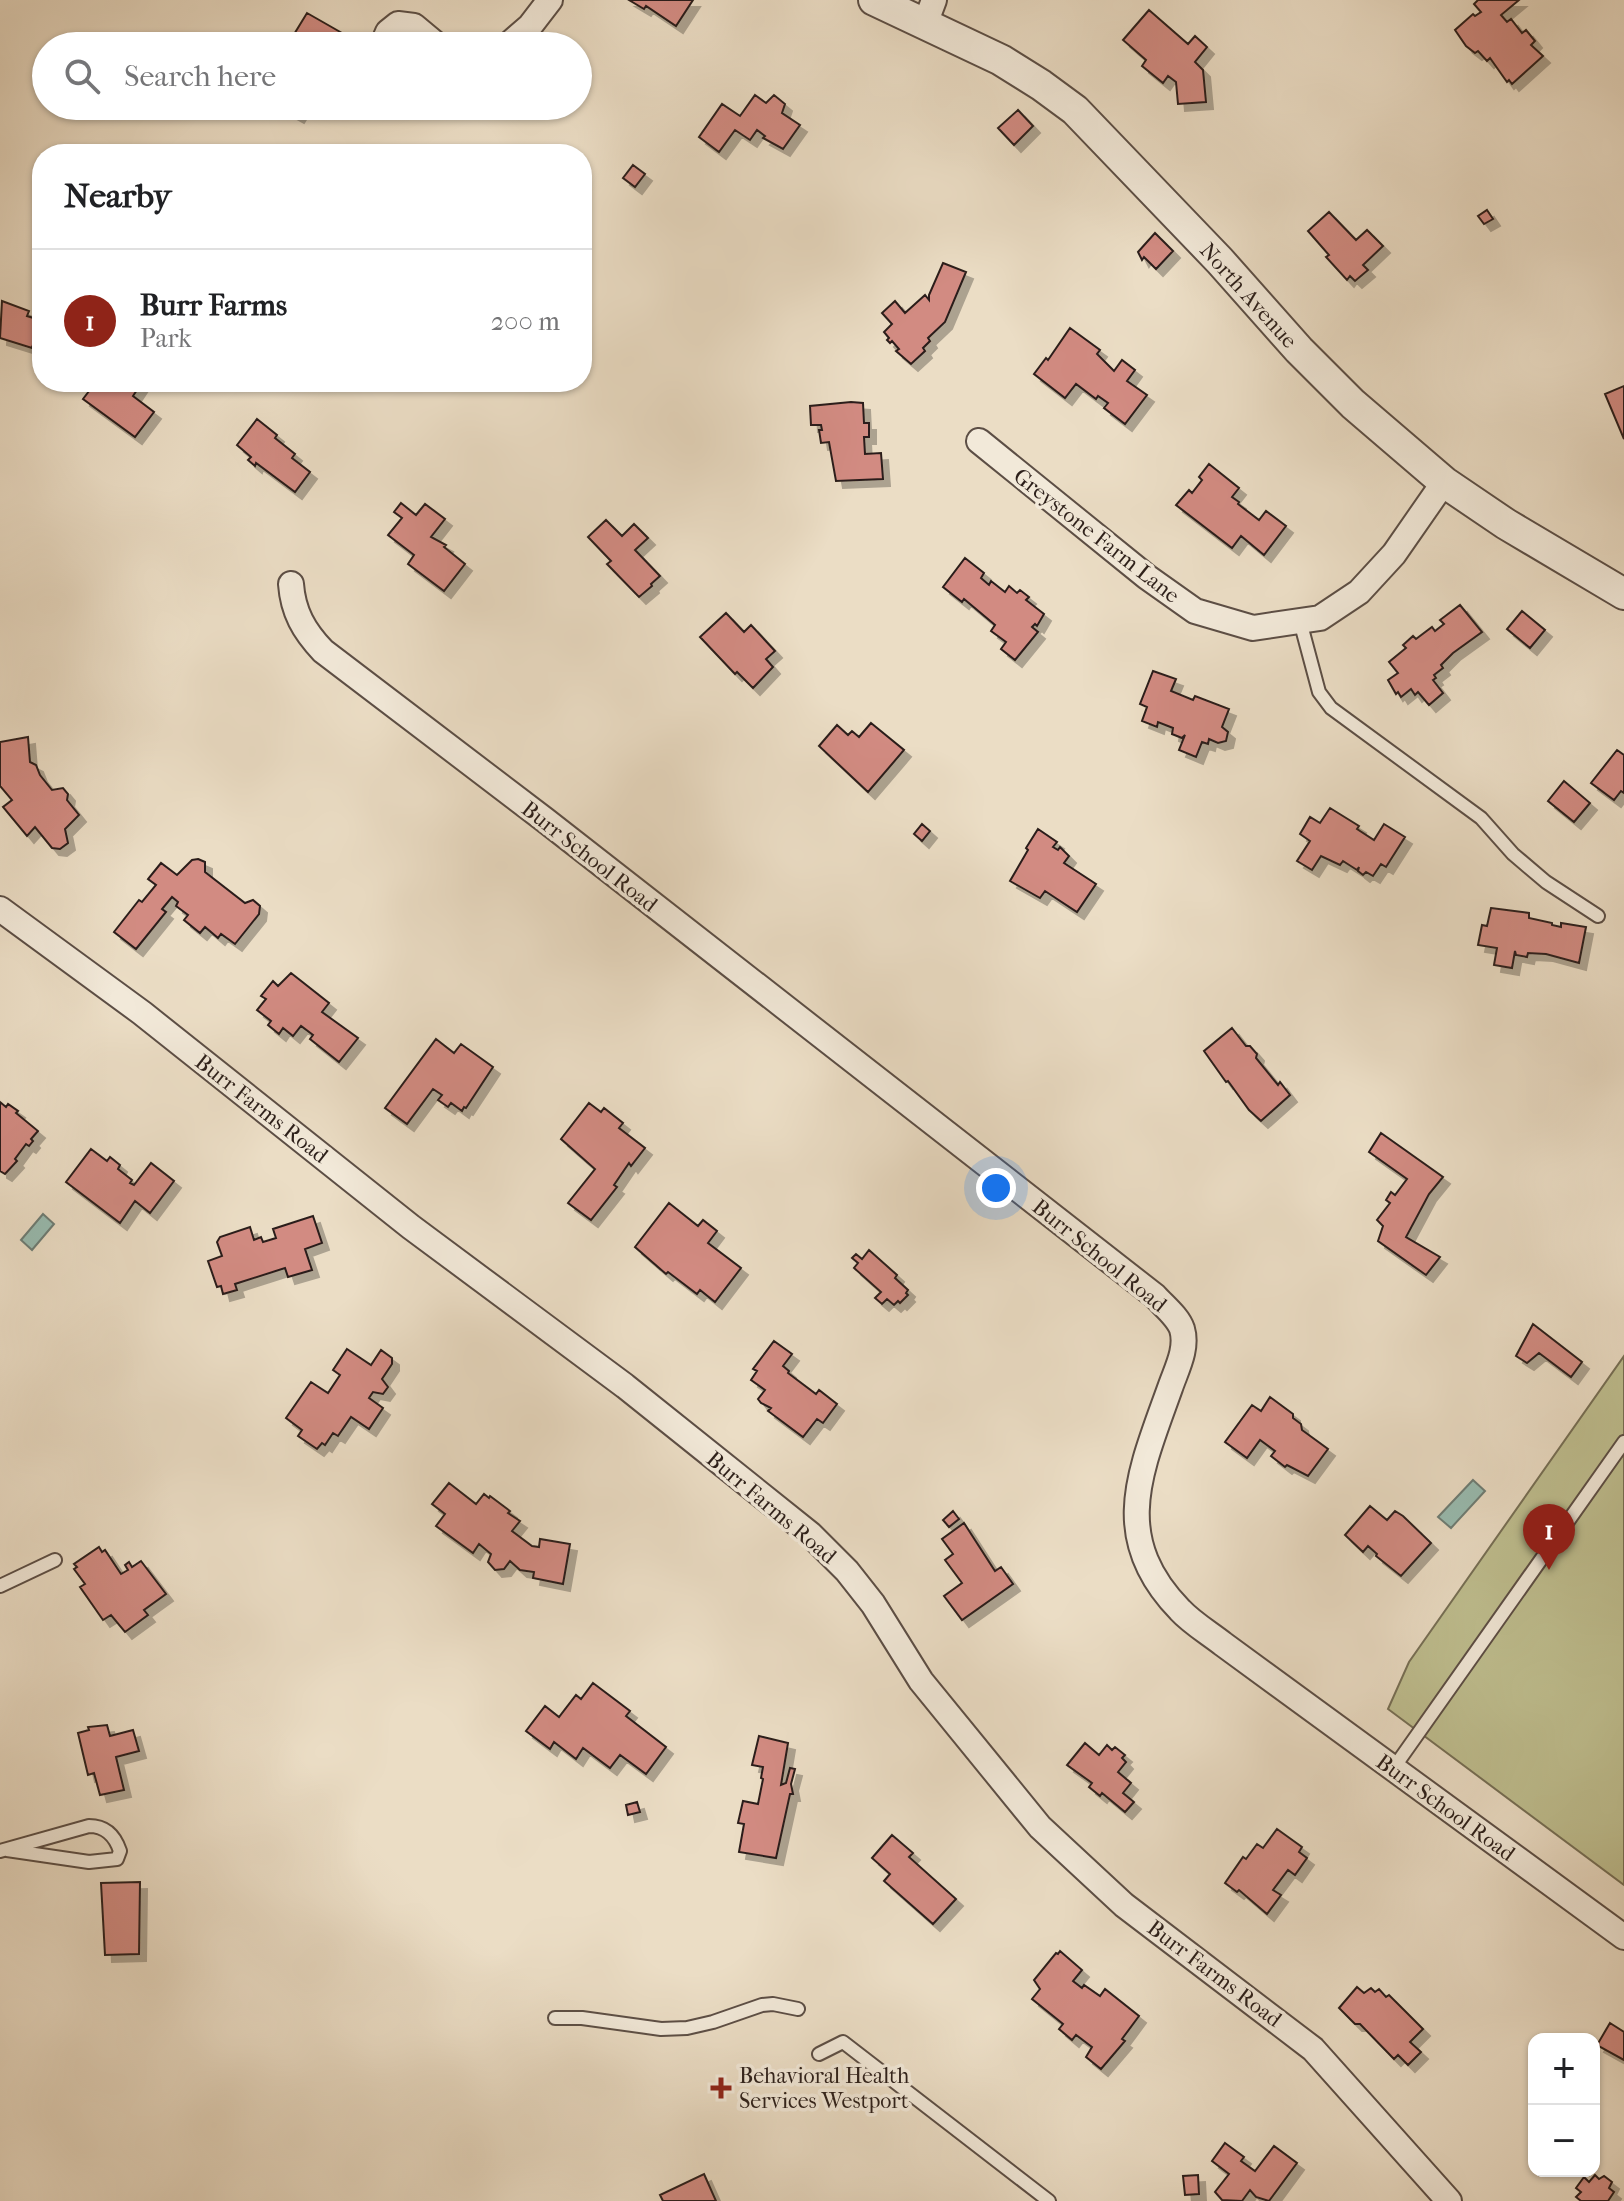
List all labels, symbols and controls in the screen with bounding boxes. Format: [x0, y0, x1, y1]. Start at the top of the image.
search box [32, 32, 592, 120]
icon: search [60, 54, 104, 98]
text: Search here [124, 59, 276, 94]
text: Nearby [64, 176, 171, 216]
street label: North Avenue [1194, 238, 1302, 354]
text: Burr Farms [140, 288, 287, 323]
text: 1 [85, 306, 95, 337]
text: 200 m [491, 306, 560, 337]
text: Park [140, 323, 192, 354]
street label: Greystone Farm Lane [1008, 463, 1185, 609]
street label: Burr School Road [516, 796, 663, 919]
street label: Burr Farms Road [190, 1049, 334, 1169]
your location [976, 1168, 1016, 1208]
street label: Burr School Road [1027, 1194, 1173, 1319]
street label: Burr Farms Road [701, 1446, 842, 1570]
pin: 1 [1523, 1504, 1575, 1570]
street label: Burr School Road [1371, 1749, 1521, 1868]
street label: Burr Farms Road [1142, 1915, 1288, 2033]
map controls [1528, 2033, 1600, 2177]
button: + [1528, 2033, 1600, 2105]
place label: Behavioral Health Services Westport [739, 2063, 910, 2114]
marker: Behavioral Health Services Westport [710, 2077, 732, 2099]
button: − [1528, 2105, 1600, 2177]

